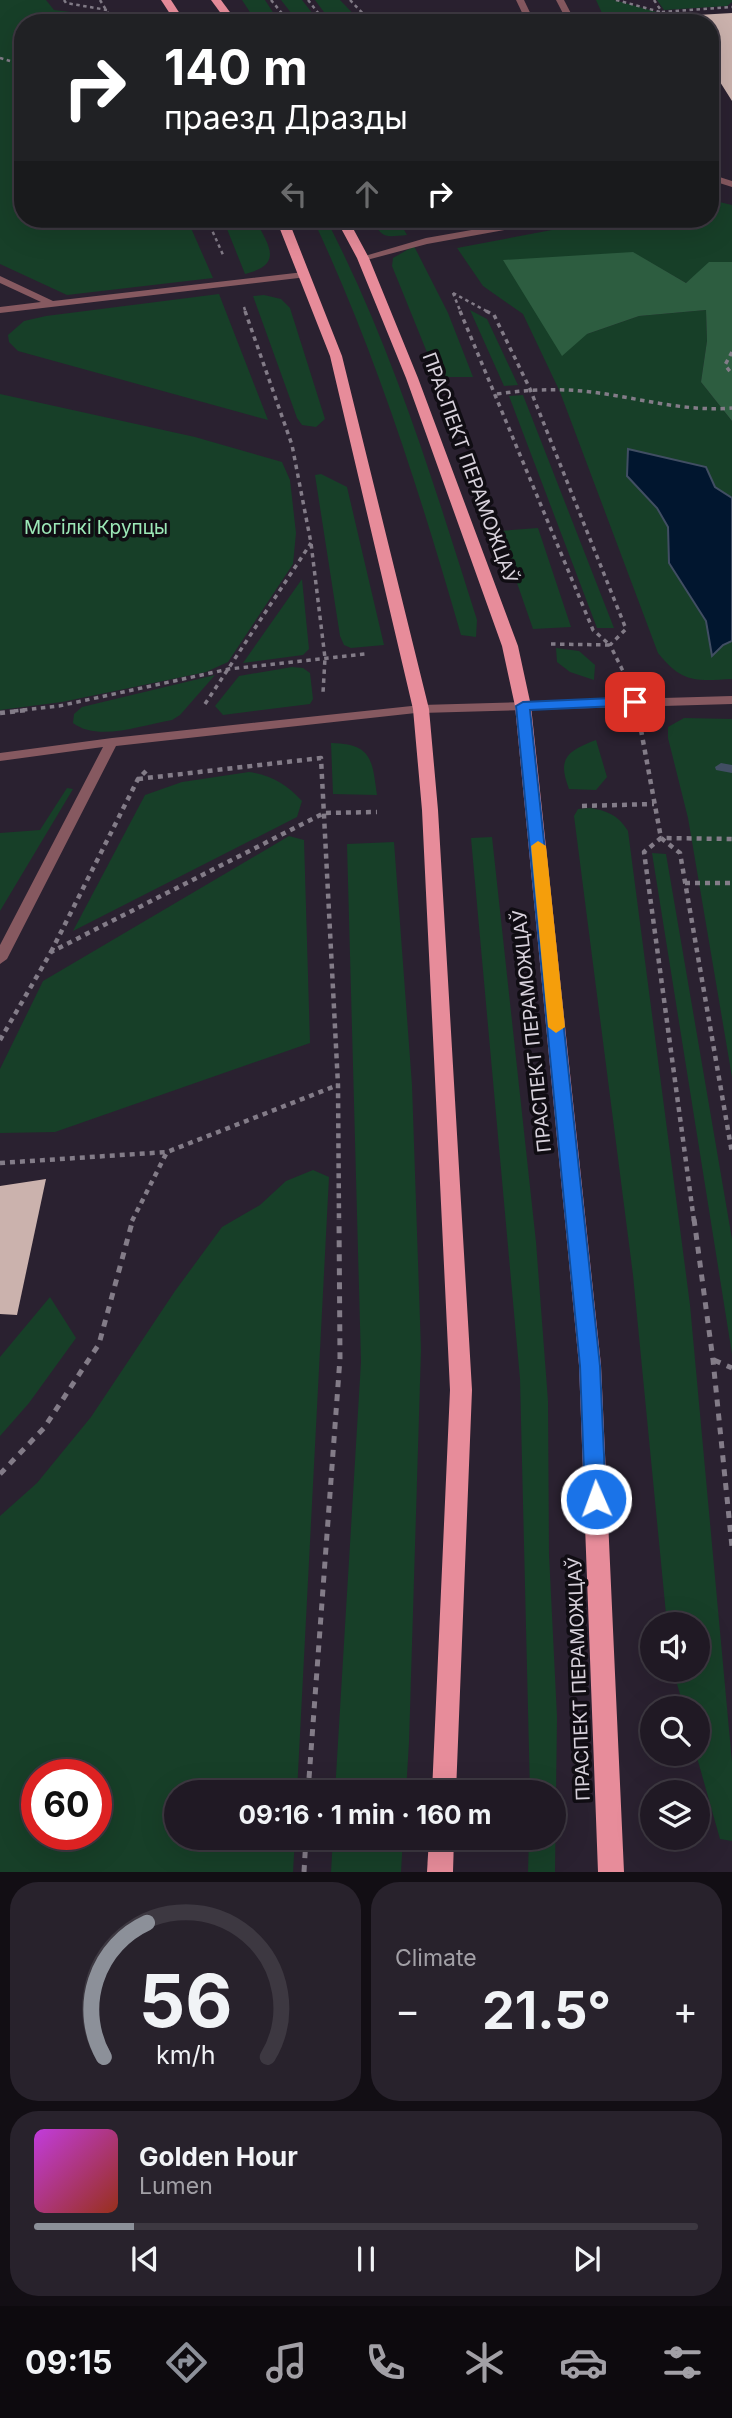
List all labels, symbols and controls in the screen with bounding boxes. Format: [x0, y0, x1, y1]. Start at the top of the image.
text: 140 m [164, 38, 308, 97]
icon: right [49, 42, 140, 133]
text: праезд Дразды [164, 98, 408, 137]
icon: left [275, 175, 313, 213]
icon: ahead [348, 175, 386, 213]
icon: right [421, 175, 459, 213]
street label: ПРАСПЕКТ ПЕРАМОЖЦАЎ [417, 349, 524, 587]
park label: Могілкі Крупцы [24, 516, 168, 539]
pin [605, 672, 665, 732]
icon: arrive [616, 683, 654, 721]
street label: ПРАСПЕКТ ПЕРАМОЖЦАЎ [507, 908, 556, 1154]
position arrow [559, 1462, 633, 1536]
street label: ПРАСПЕКТ ПЕРАМОЖЦАЎ [562, 1557, 595, 1801]
map controls [640, 1612, 710, 1850]
button: sound [640, 1612, 710, 1682]
button: search [640, 1696, 710, 1766]
speed limit sign: 60 [21, 1759, 112, 1850]
button: layers [640, 1780, 710, 1850]
text: 09:16 · 1 min · 160 m [238, 1799, 492, 1830]
text: Climate [395, 1944, 477, 1972]
text: 56 [139, 1957, 232, 2046]
text: 21.5° [482, 1979, 611, 2042]
text: − [395, 1987, 420, 2033]
text: + [673, 1987, 698, 2033]
text: km/h [156, 2040, 215, 2070]
text: Golden Hour [139, 2141, 298, 2172]
text: Lumen [139, 2172, 213, 2200]
icon: previous [126, 2240, 164, 2278]
icon: pause [347, 2240, 385, 2278]
icon: next [568, 2240, 606, 2278]
icon: directions [162, 2338, 211, 2387]
icon: music [262, 2338, 311, 2387]
icon: phone [361, 2338, 410, 2387]
icon: climate [460, 2338, 509, 2387]
icon: car [559, 2338, 608, 2387]
icon: filters [658, 2338, 707, 2387]
text: 09:15 [25, 2343, 112, 2382]

